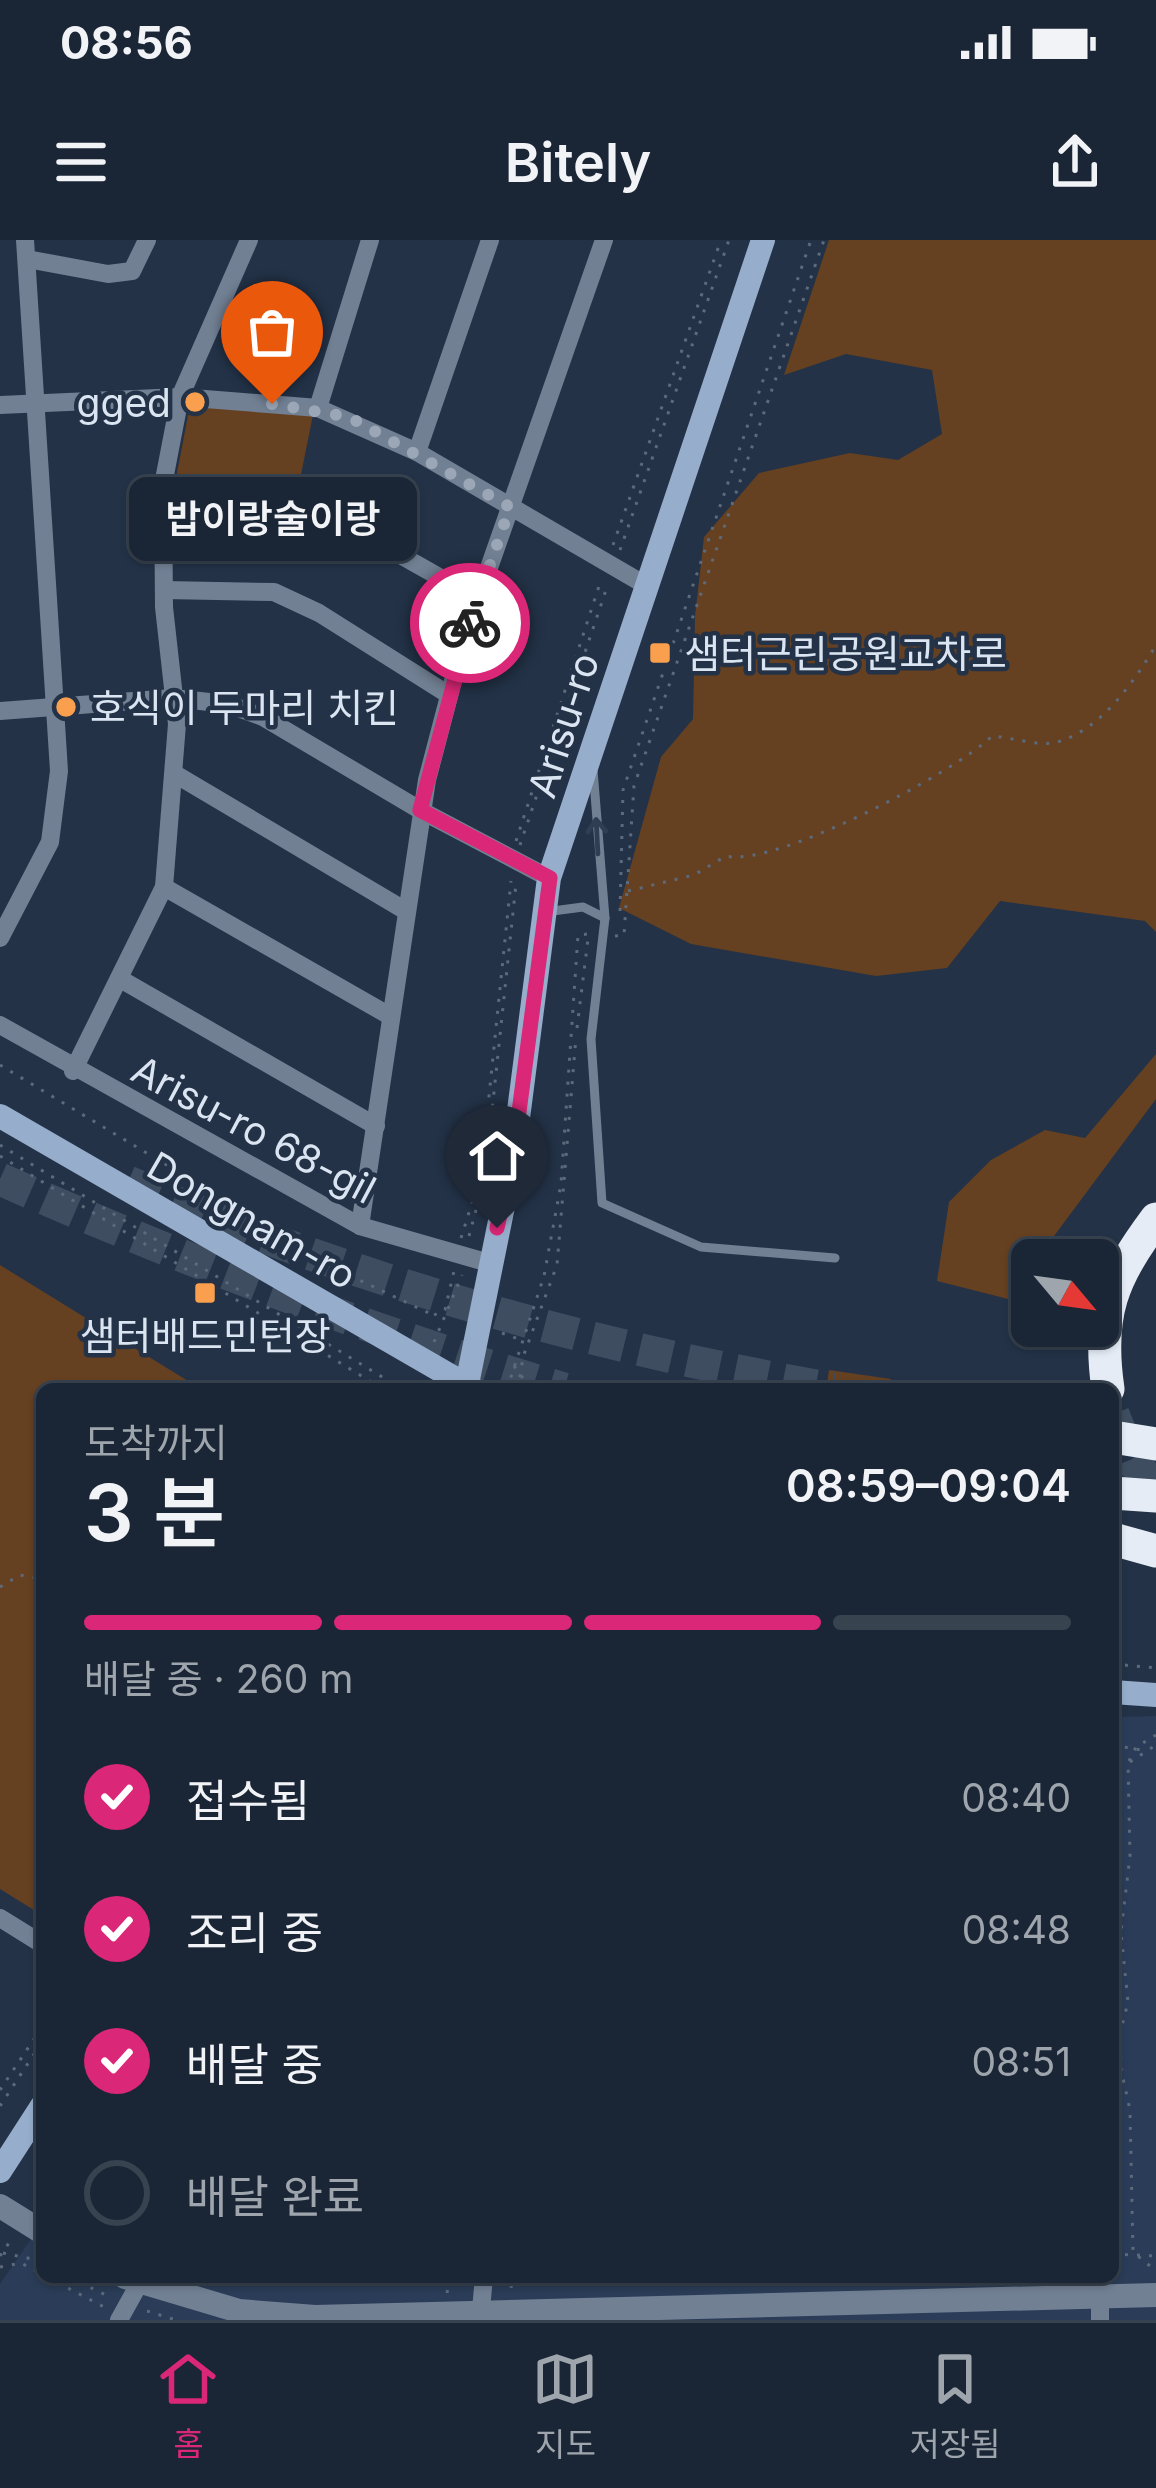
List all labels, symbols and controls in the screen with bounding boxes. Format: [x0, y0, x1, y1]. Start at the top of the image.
text: 08:56 [60, 15, 193, 70]
icon: menu [48, 129, 114, 195]
icon: share [1042, 129, 1108, 195]
text: Bitely [505, 130, 651, 195]
pin [221, 281, 323, 404]
icon: bag [239, 299, 305, 365]
place label: gged [77, 379, 171, 426]
marker: gged [182, 389, 208, 415]
callout: 밥이랑술이랑 [128, 476, 416, 560]
text: 밥이랑술이랑 [165, 495, 381, 542]
courier [410, 563, 530, 683]
icon: bike [437, 590, 503, 656]
place label: 샘터근린공원교차로 [684, 630, 1007, 677]
marker: 샘터근린공원교차로 [647, 640, 673, 666]
street label: Arisu-ro [518, 647, 608, 803]
place label: 호식이 두마리 치킨 [90, 684, 399, 731]
marker: 호식이 두마리 치킨 [53, 694, 79, 720]
one-way arrow [585, 817, 608, 856]
street label: Arisu-ro 68-gil [124, 1045, 384, 1213]
pin [446, 1105, 548, 1228]
icon: home [464, 1123, 530, 1189]
street label: Dongnam-ro [139, 1141, 365, 1299]
north arrow [1011, 1239, 1119, 1347]
map controls [1011, 1239, 1119, 1347]
marker: 샘터배드민턴장 [192, 1280, 218, 1306]
place label: 샘터배드민턴장 [79, 1312, 331, 1359]
text: 도착까지 [84, 1419, 228, 1466]
text: 08:59–09:04 [786, 1458, 1071, 1513]
text: 3 분 [84, 1465, 225, 1560]
text: 배달 중 · 260 m [84, 1655, 354, 1702]
icon: check [84, 1764, 150, 1830]
text: 접수됨 [186, 1773, 310, 1828]
text: 08:40 [961, 1774, 1071, 1821]
icon: check [84, 1896, 150, 1962]
text: 조리 중 [186, 1905, 323, 1960]
text: 08:48 [962, 1906, 1071, 1953]
icon: check [84, 2028, 150, 2094]
text: 배달 중 [186, 2037, 323, 2092]
text: 08:51 [971, 2038, 1071, 2085]
text: 배달 완료 [186, 2169, 364, 2224]
tab: 홈 [155, 2346, 221, 2466]
tab: 지도 [532, 2346, 598, 2466]
tab: 저장됨 [909, 2346, 1001, 2466]

